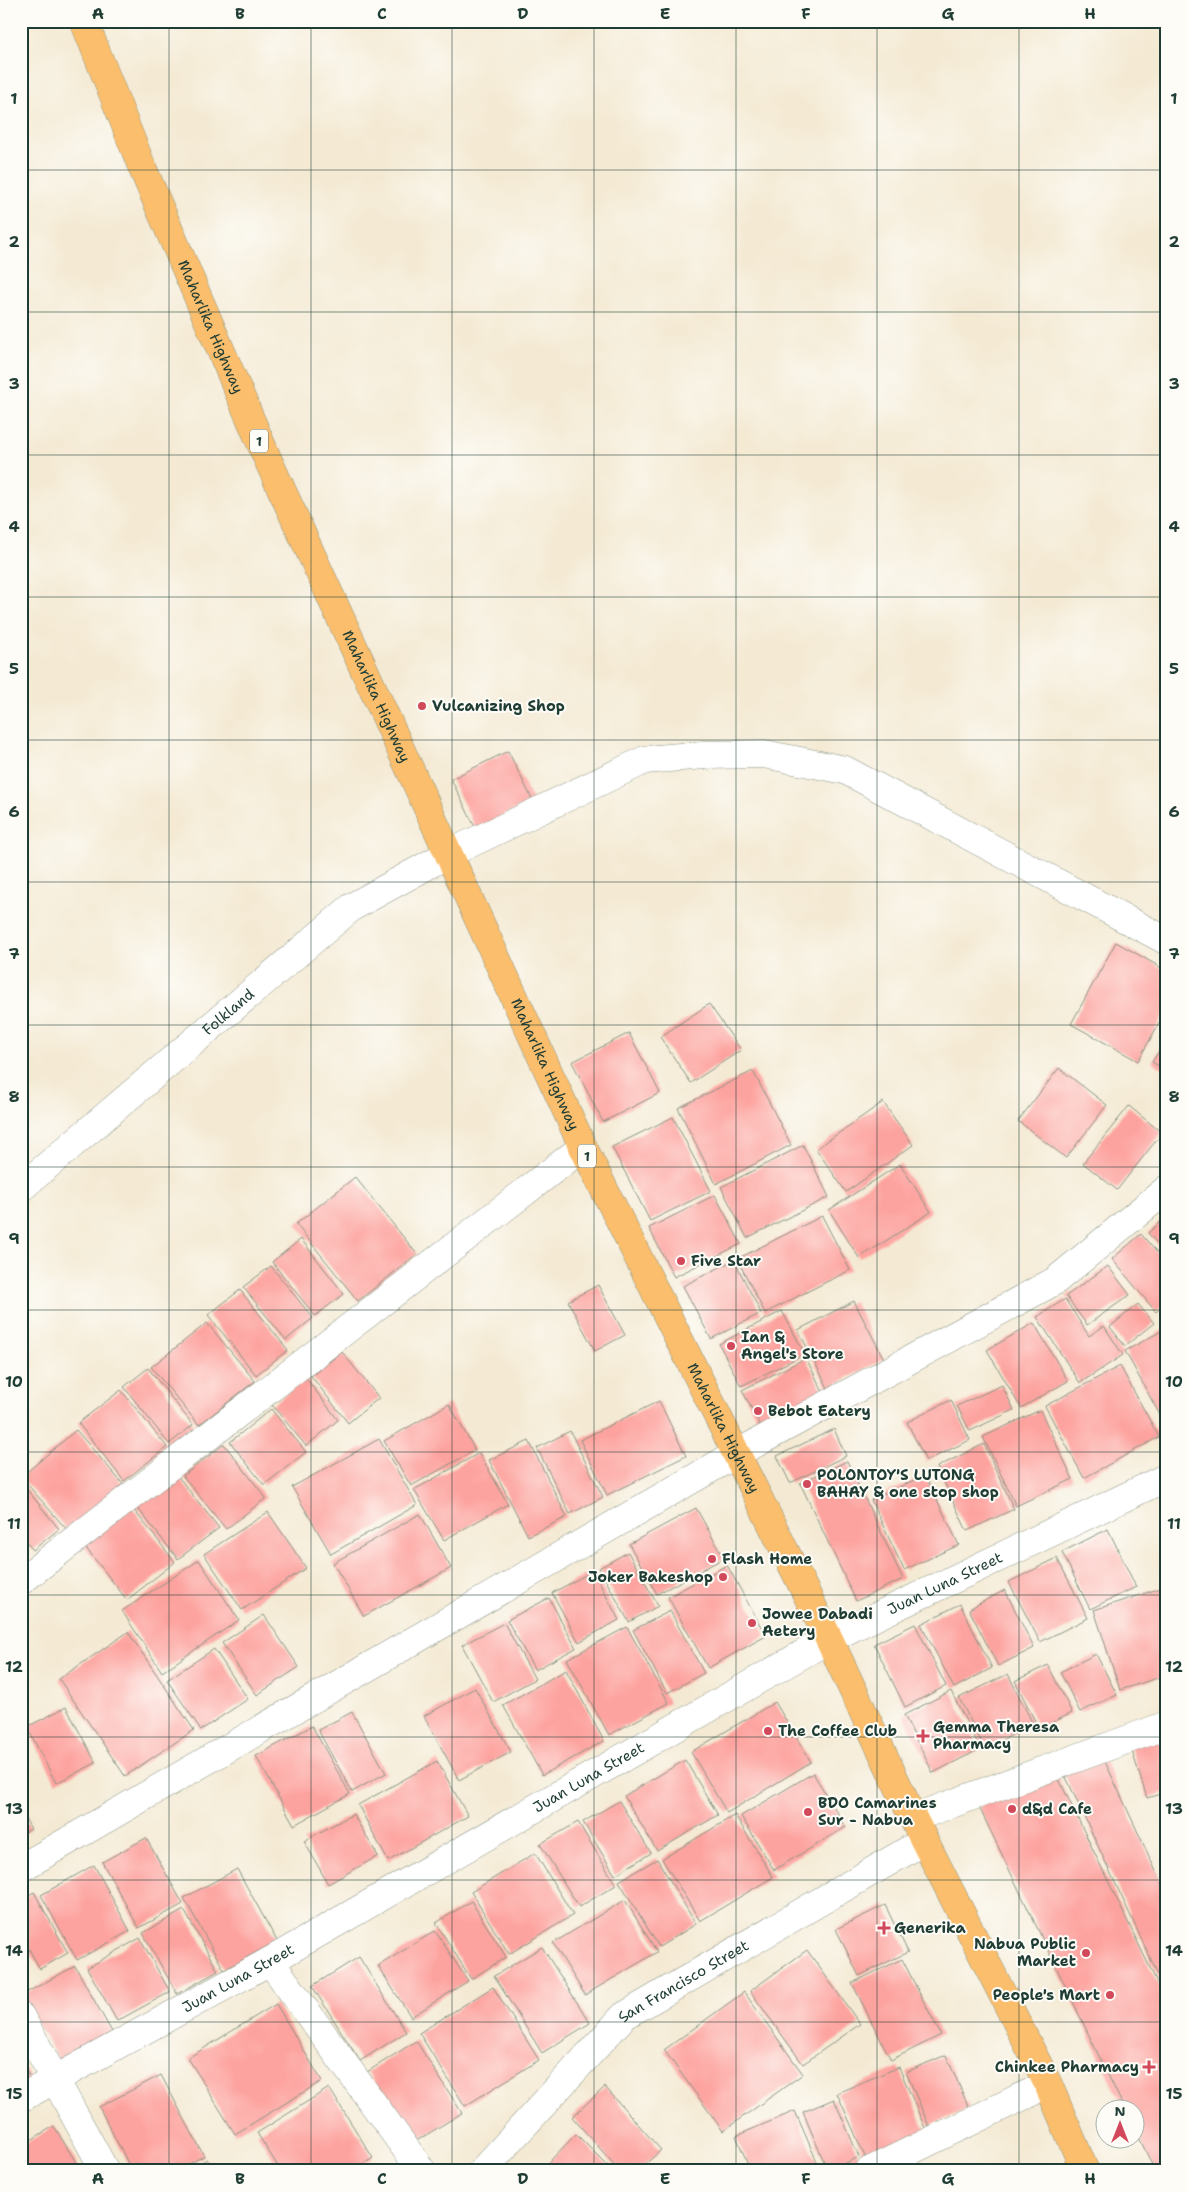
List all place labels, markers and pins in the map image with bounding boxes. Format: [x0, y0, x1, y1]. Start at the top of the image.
place label: Vulcanizing Shop [432, 696, 565, 716]
marker: Vulcanizing Shop [416, 700, 428, 712]
place label: Five Star [691, 1251, 761, 1271]
marker: Five Star [675, 1255, 687, 1267]
place label: Ian & Angel's Store [741, 1327, 844, 1364]
marker: Ian & Angel's Store [725, 1340, 737, 1352]
place label: Bebot Eatery [768, 1401, 871, 1421]
marker: Bebot Eatery [752, 1405, 764, 1417]
place label: POLONTOY'S LUTONG BAHAY & one stop shop [817, 1465, 999, 1502]
marker: POLONTOY'S LUTONG BAHAY & one stop shop [801, 1478, 813, 1490]
place label: Flash Home [722, 1549, 812, 1569]
marker: Flash Home [706, 1553, 718, 1565]
place label: Joker Bakeshop [588, 1567, 713, 1587]
marker: Joker Bakeshop [717, 1571, 729, 1583]
place label: Jowee Dabadi Aetery [762, 1604, 873, 1641]
marker: Jowee Dabadi Aetery [746, 1617, 758, 1629]
place label: Gemma Theresa Pharmacy [933, 1717, 1060, 1754]
place label: The Coffee Club [778, 1721, 897, 1741]
marker: The Coffee Club [762, 1725, 774, 1737]
marker: Gemma Theresa Pharmacy [917, 1730, 929, 1742]
place label: BDO Camarines Sur - Nabua [818, 1793, 937, 1830]
place label: d&d Cafe [1022, 1799, 1092, 1819]
marker: d&d Cafe [1006, 1803, 1018, 1815]
marker: BDO Camarines Sur - Nabua [802, 1806, 814, 1818]
place label: Generika [894, 1918, 967, 1938]
marker: Generika [878, 1922, 890, 1934]
place label: Nabua Public Market [974, 1934, 1076, 1971]
marker: Nabua Public Market [1080, 1947, 1092, 1959]
place label: People's Mart [993, 1985, 1100, 2005]
marker: People's Mart [1104, 1989, 1116, 2001]
place label: Chinkee Pharmacy [995, 2057, 1139, 2077]
marker: Chinkee Pharmacy [1143, 2061, 1155, 2073]

